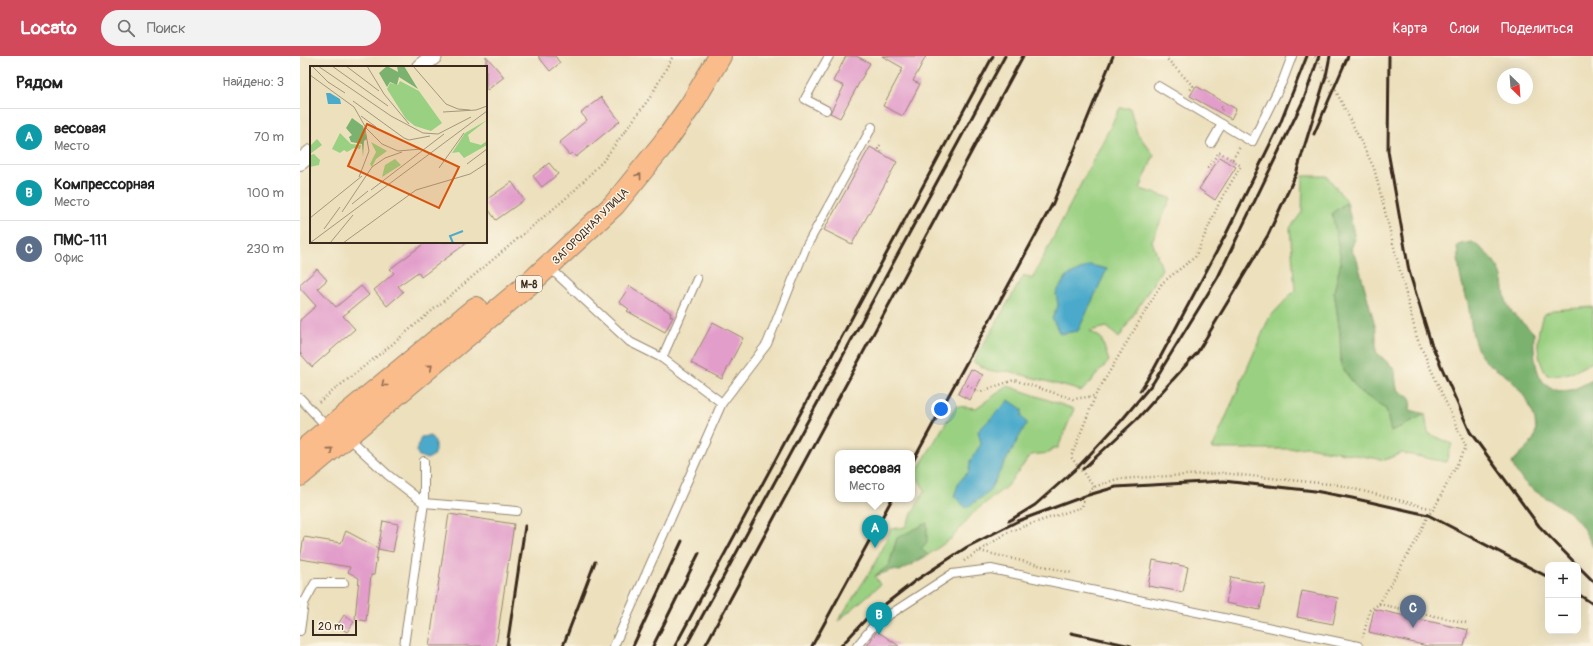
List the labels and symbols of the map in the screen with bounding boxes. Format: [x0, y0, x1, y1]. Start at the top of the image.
inset map [310, 66, 487, 243]
north arrow [1497, 68, 1533, 104]
one-way arrow [634, 173, 641, 180]
street label: ЗАГОРОДНАЯ УЛИЦА [549, 185, 631, 267]
road number: М-8 [516, 276, 542, 292]
one-way arrow [425, 365, 433, 372]
one-way arrow [381, 379, 388, 386]
your location [931, 399, 951, 419]
one-way arrow [325, 448, 333, 455]
pin: A [862, 515, 888, 548]
pin: C [1400, 595, 1426, 628]
pin: B [866, 602, 892, 635]
scale bar [312, 618, 357, 637]

